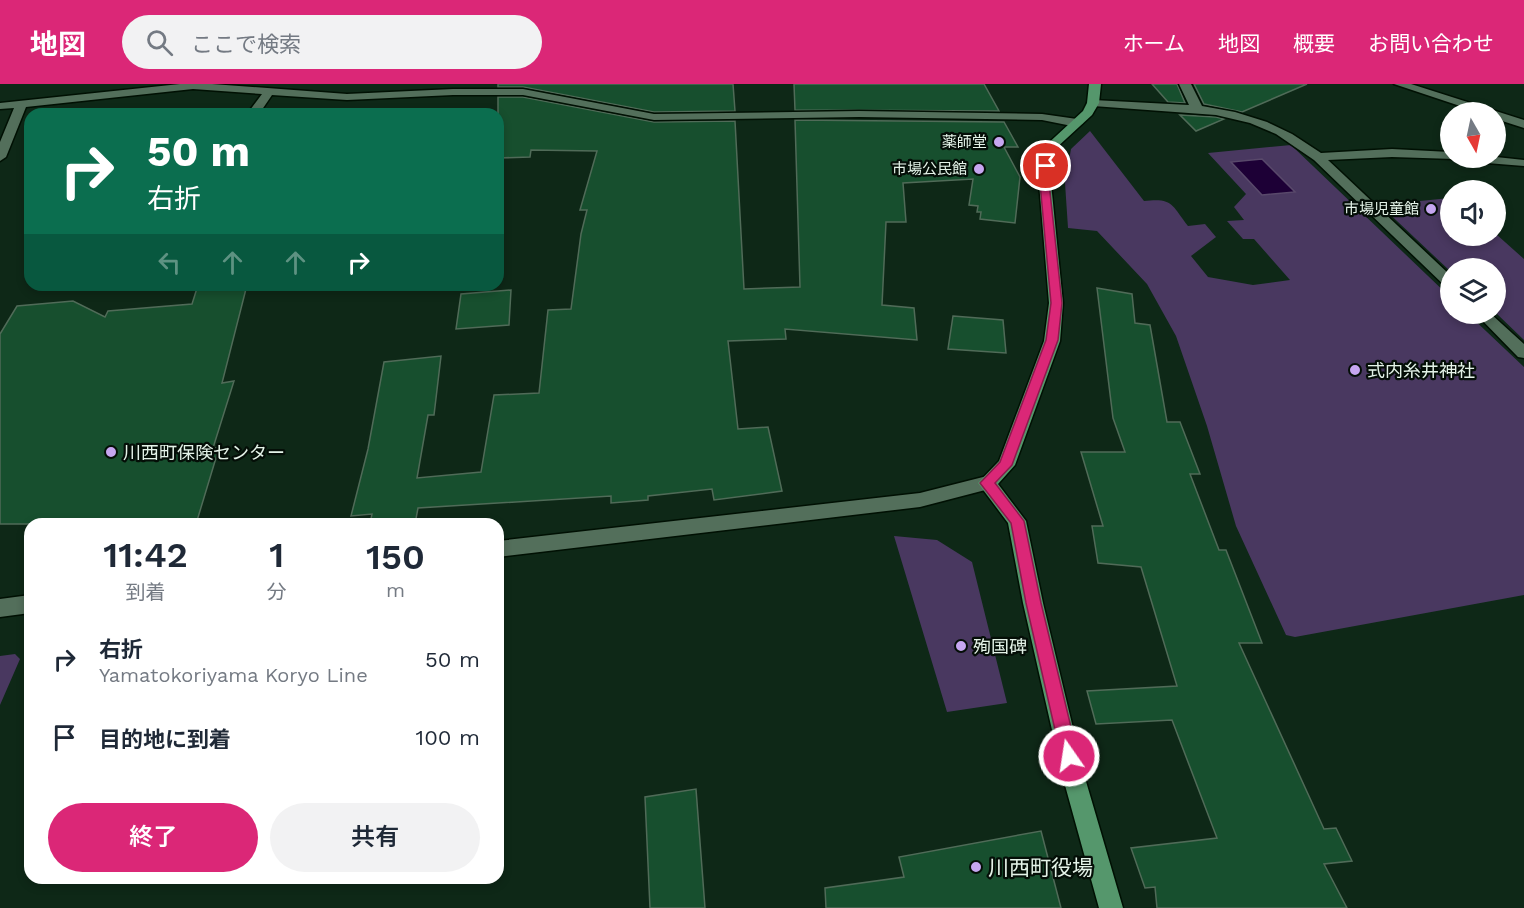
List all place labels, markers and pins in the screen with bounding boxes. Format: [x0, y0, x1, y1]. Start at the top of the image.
place label: 薬師堂 [942, 133, 987, 151]
marker: 薬師堂 [992, 135, 1006, 149]
pin [1020, 140, 1071, 191]
place label: 市場公民館 [892, 160, 967, 178]
marker: 市場公民館 [972, 162, 986, 176]
place label: 市場児童館 [1344, 200, 1419, 218]
marker: 市場児童館 [1424, 202, 1438, 216]
place label: 式内糸井神社 [1367, 360, 1475, 381]
marker: 式内糸井神社 [1348, 363, 1362, 377]
place label: 川西町保険センター [123, 442, 285, 463]
marker: 川西町保険センター [104, 445, 118, 459]
place label: 殉国碑 [973, 636, 1027, 657]
marker: 殉国碑 [954, 639, 968, 653]
place label: 川西町役場 [988, 855, 1093, 880]
marker: 川西町役場 [969, 860, 983, 874]

